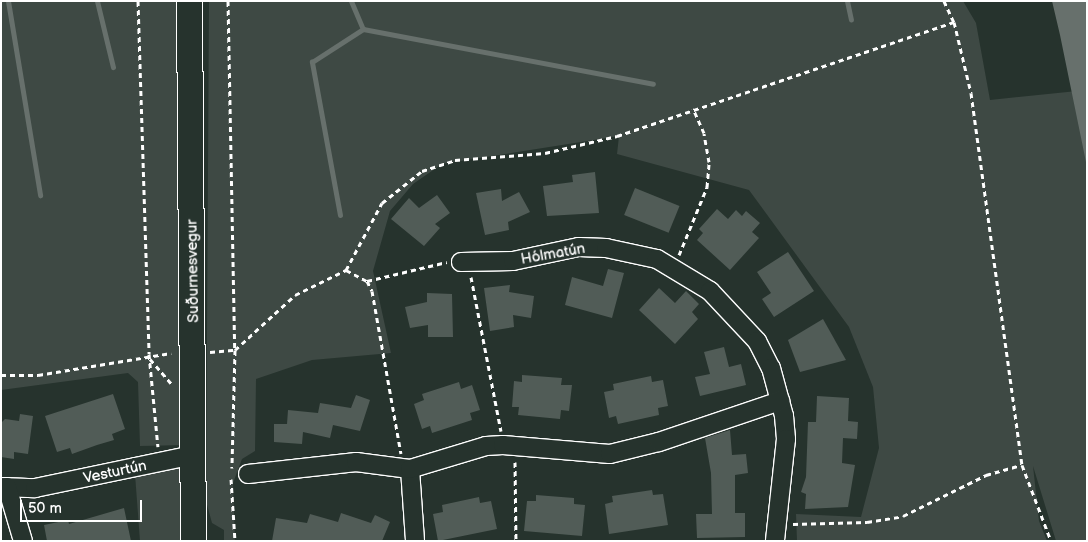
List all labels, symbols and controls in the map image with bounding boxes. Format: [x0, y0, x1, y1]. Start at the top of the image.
street label: Suðurnesvegur [183, 219, 203, 323]
street label: Hólmatún [519, 239, 587, 269]
street label: Vesturtún [82, 457, 148, 487]
scale bar [22, 490, 145, 522]
text: 50 m [28, 499, 62, 518]

